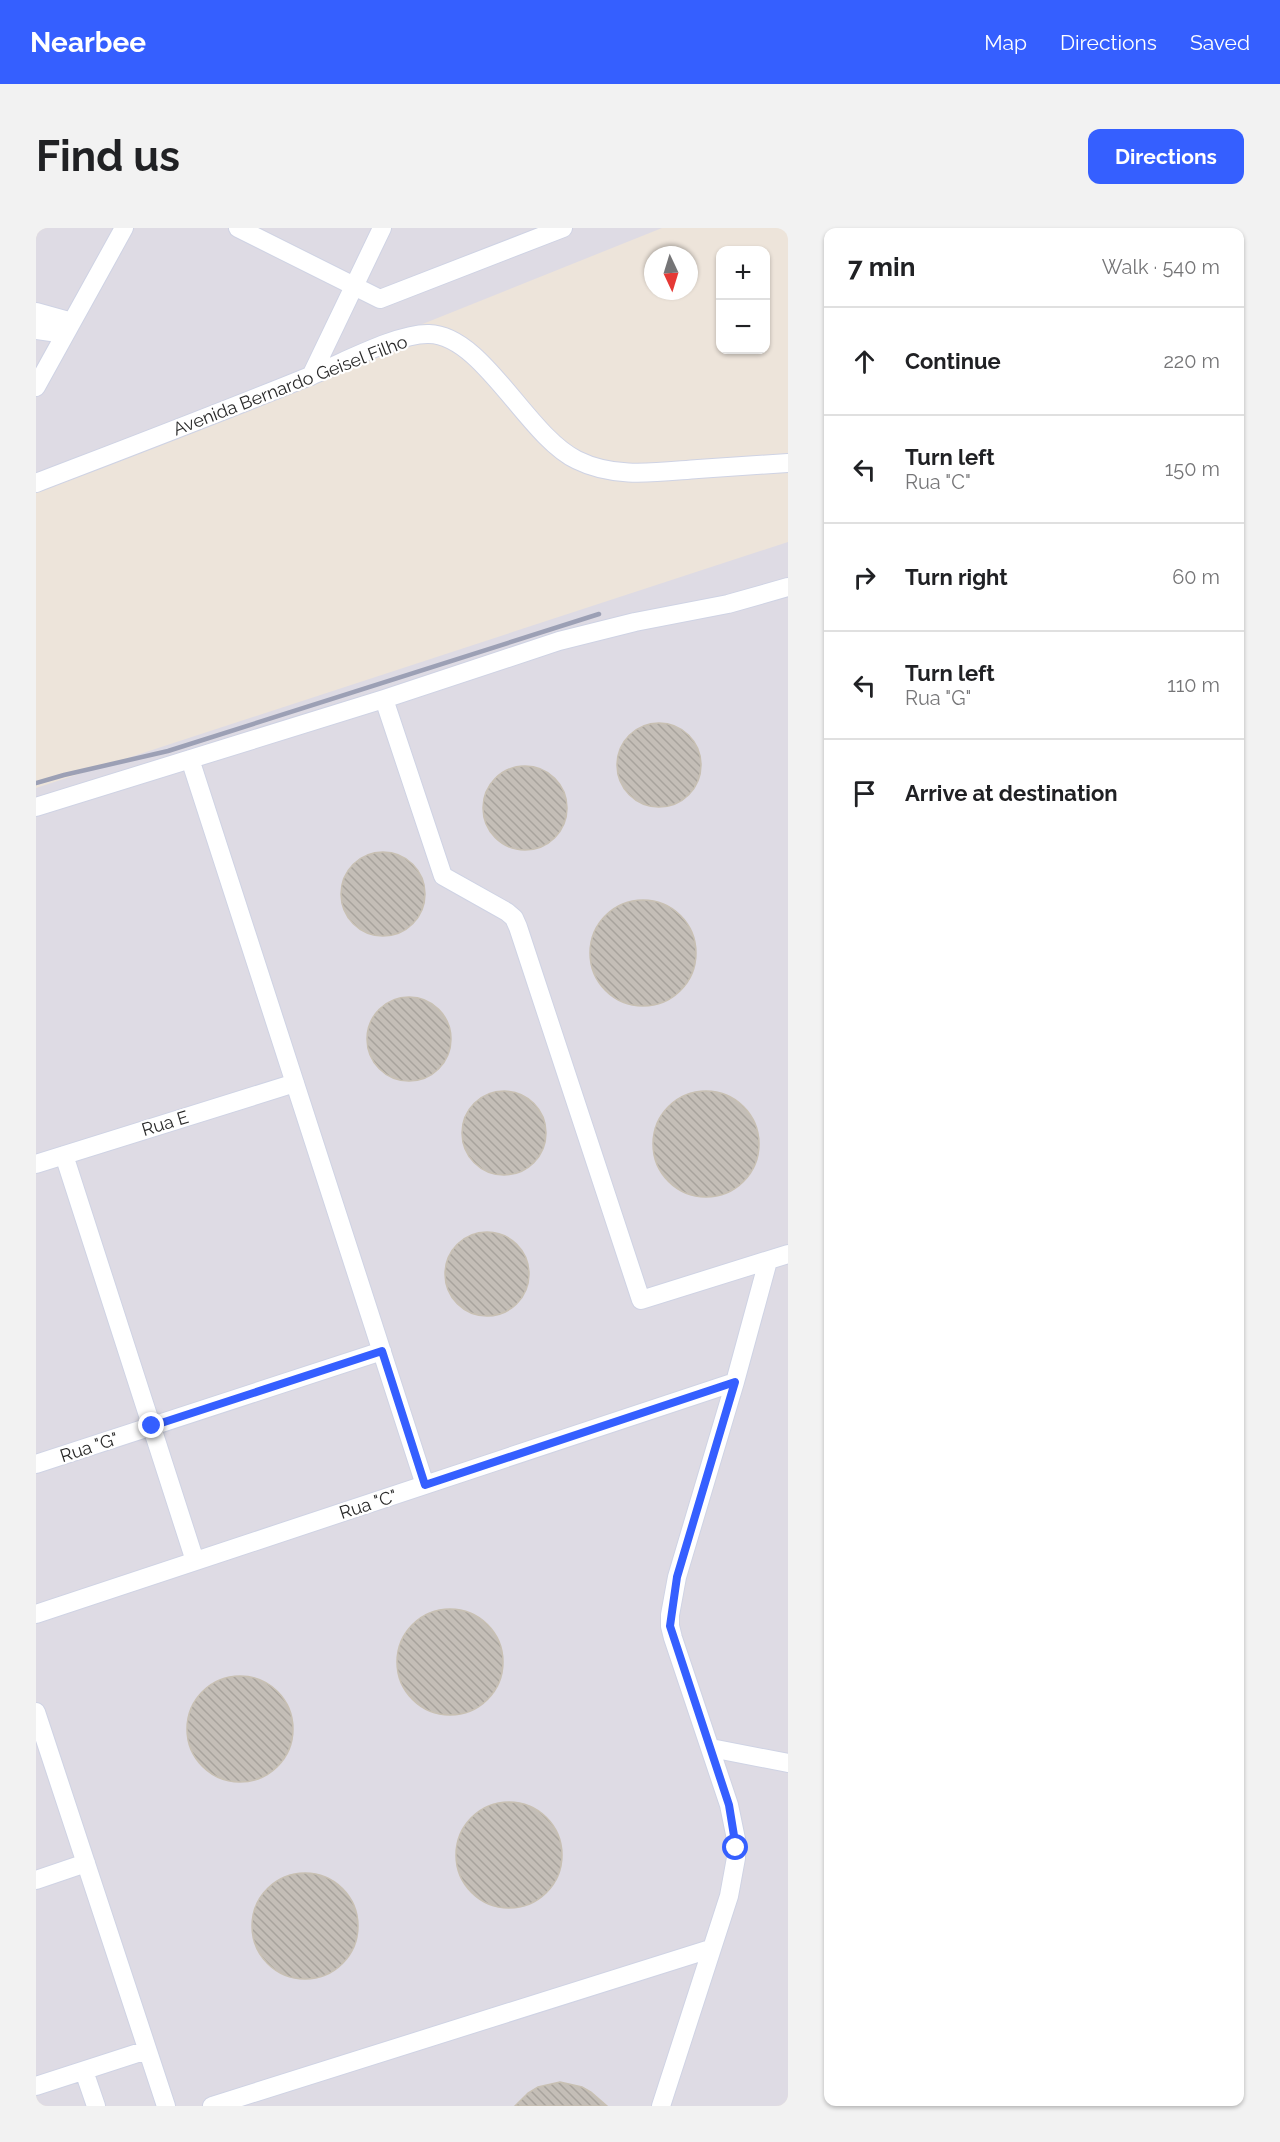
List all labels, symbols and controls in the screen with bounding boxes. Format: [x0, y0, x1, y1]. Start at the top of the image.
text: Nearbee [30, 26, 146, 59]
text: Map [984, 30, 1027, 55]
text: Directions [1060, 30, 1157, 55]
text: Saved [1190, 30, 1250, 55]
button: Directions [1088, 129, 1244, 184]
text: Find us [36, 132, 180, 181]
north arrow [644, 246, 698, 300]
map controls [716, 246, 770, 354]
button: + [716, 246, 770, 300]
text: 7 min [848, 252, 915, 282]
text: Walk · 540 m [1102, 255, 1220, 279]
button: − [716, 300, 770, 354]
street label: Avenida Bernardo Geisel Filho [170, 330, 410, 439]
icon: ahead [848, 345, 881, 378]
text: Continue [905, 348, 1001, 374]
text: 220 m [1163, 349, 1220, 373]
text: Turn left [905, 444, 995, 470]
icon: left [848, 453, 881, 486]
text: 150 m [1165, 457, 1220, 481]
text: Rua "C" [905, 470, 971, 494]
icon: right [848, 561, 881, 594]
text: Turn right [905, 564, 1008, 590]
text: 60 m [1172, 565, 1220, 589]
text: Turn left [905, 660, 995, 686]
icon: left [848, 669, 881, 702]
text: 110 m [1167, 673, 1220, 697]
text: Rua "G" [905, 686, 971, 710]
icon: arrive [848, 777, 881, 810]
text: Arrive at destination [905, 780, 1118, 806]
street label: Rua E [139, 1106, 191, 1140]
route end [138, 1412, 164, 1438]
street label: Rua "G" [57, 1428, 121, 1466]
street label: Rua "C" [337, 1485, 399, 1523]
route start [722, 1834, 748, 1860]

